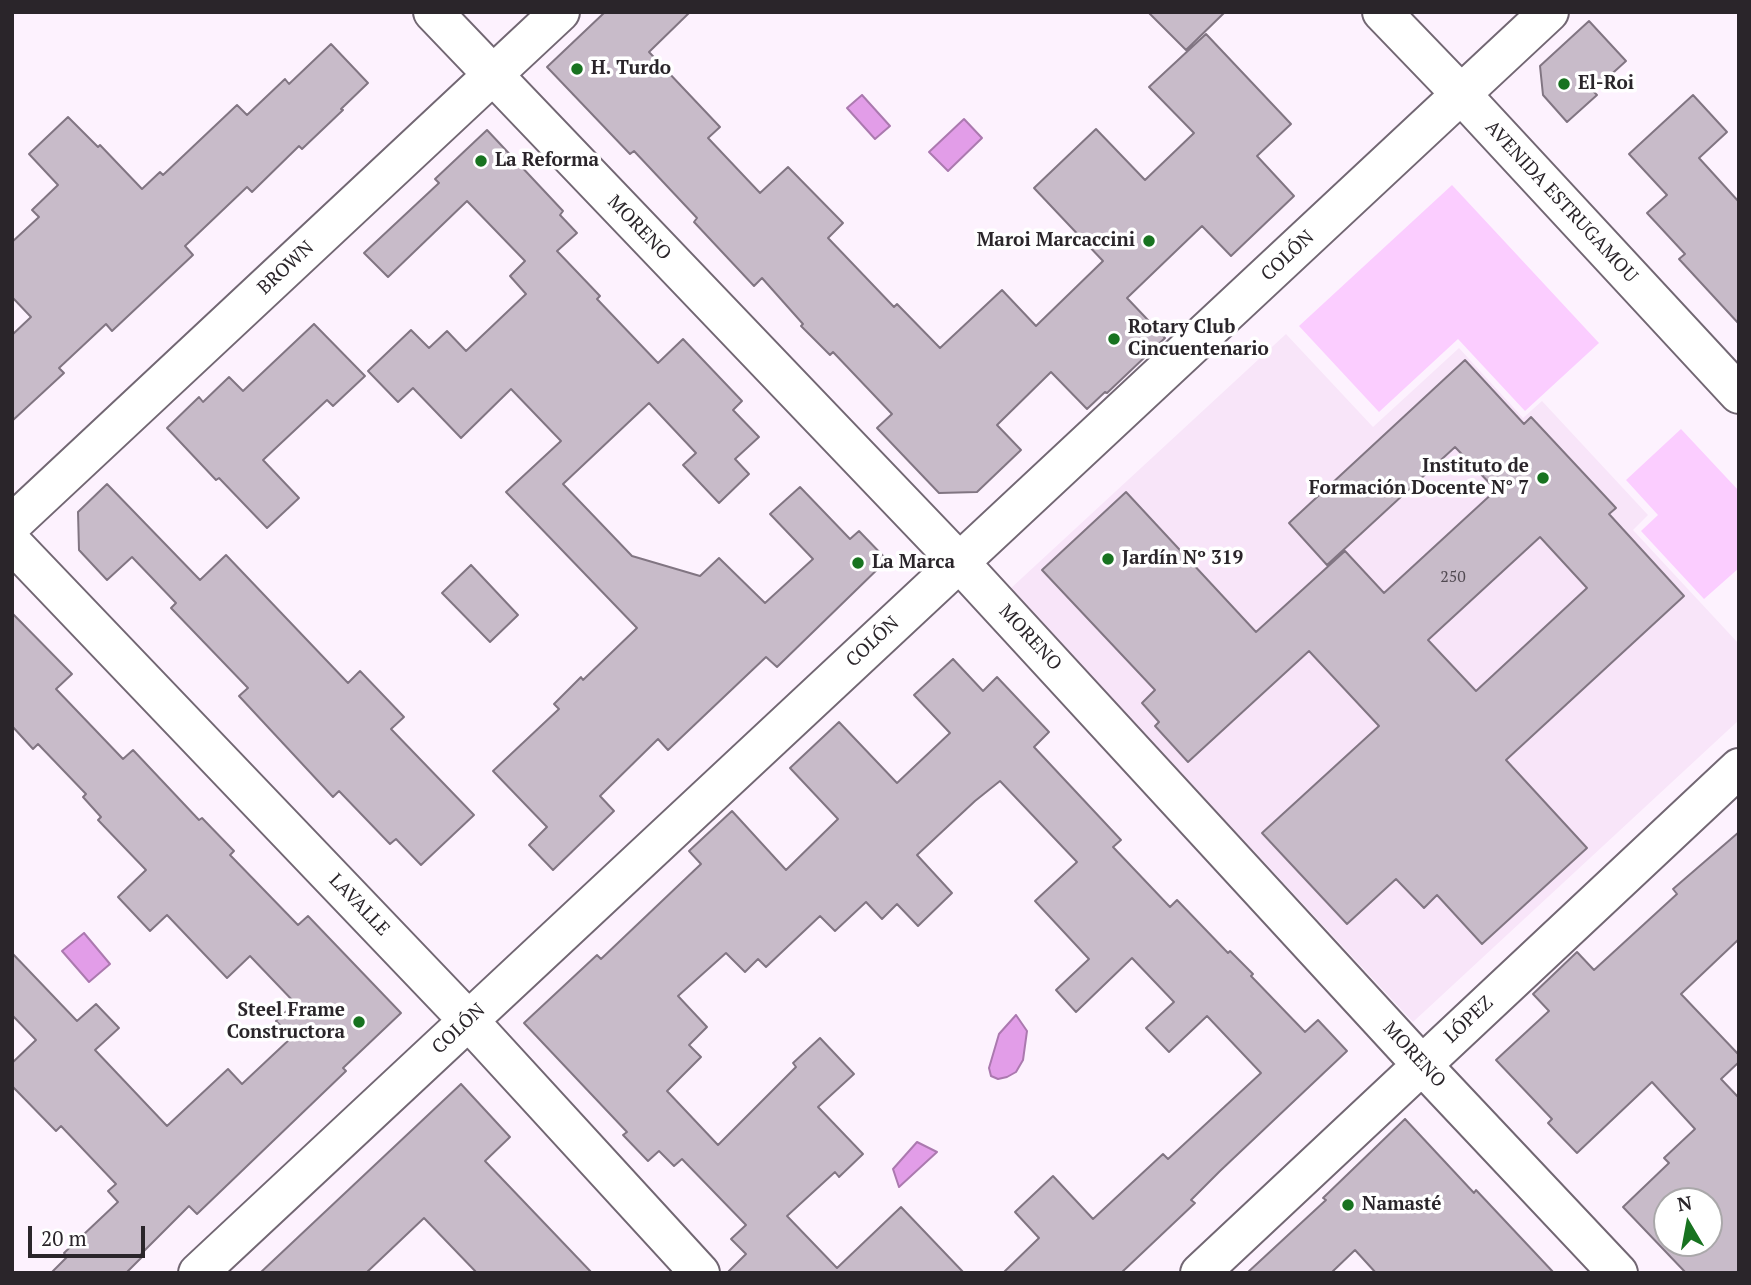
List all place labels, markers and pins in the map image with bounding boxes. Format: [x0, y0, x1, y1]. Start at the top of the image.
place label: H. Turdo [591, 58, 671, 80]
marker: H. Turdo [569, 61, 585, 77]
place label: El-Roi [1578, 73, 1634, 95]
marker: El-Roi [1556, 76, 1572, 92]
place label: La Reforma [495, 150, 599, 172]
marker: La Reforma [473, 153, 489, 169]
place label: Maroi Marcaccini [977, 230, 1135, 252]
marker: Maroi Marcaccini [1141, 233, 1157, 249]
place label: Rotary Club Cincuentenario [1128, 317, 1269, 361]
marker: Rotary Club Cincuentenario [1106, 331, 1122, 347]
place label: Instituto de Formación Docente N° 7 [1309, 456, 1529, 500]
marker: Instituto de Formación Docente N° 7 [1535, 470, 1551, 486]
place label: Jardín Nº 319 [1122, 548, 1243, 570]
marker: Jardín Nº 319 [1100, 551, 1116, 567]
place label: La Marca [872, 552, 955, 574]
marker: La Marca [850, 555, 866, 571]
place label: Steel Frame Constructora [227, 1000, 345, 1044]
marker: Steel Frame Constructora [351, 1014, 367, 1030]
place label: Namasté [1362, 1194, 1441, 1216]
marker: Namasté [1340, 1197, 1356, 1213]

